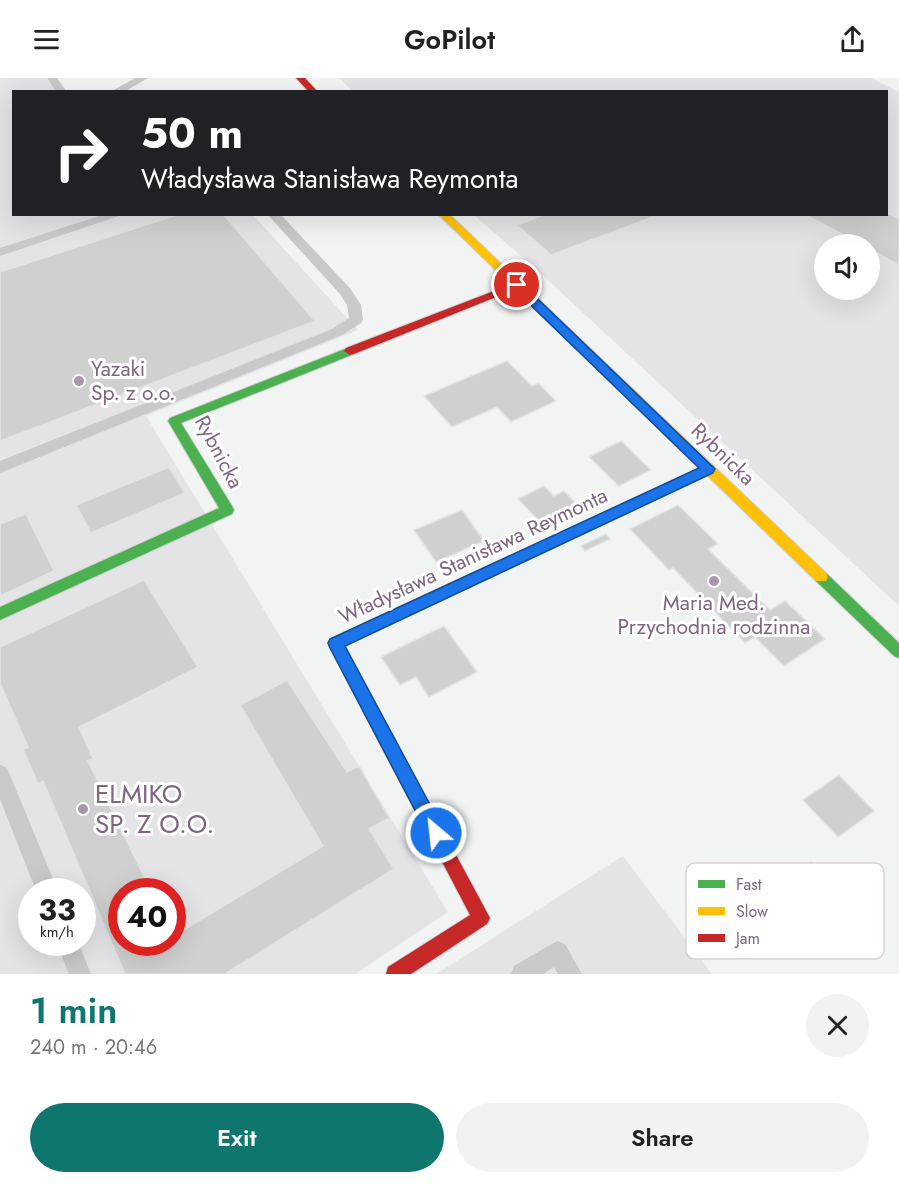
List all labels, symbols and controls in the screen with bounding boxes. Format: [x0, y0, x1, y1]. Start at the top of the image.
text: GoPilot [404, 20, 495, 59]
icon: menu [30, 23, 63, 56]
icon: share [836, 23, 869, 56]
text: 50 m [141, 103, 243, 164]
icon: right [42, 114, 120, 192]
text: Władysława Stanisława Reymonta [141, 159, 518, 198]
map controls [814, 234, 880, 300]
button: sound [814, 234, 880, 300]
pin [491, 259, 542, 310]
icon: arrive [500, 268, 533, 301]
place label: Yazaki Sp. z o.o. [91, 354, 175, 408]
marker: Yazaki Sp. z o.o. [72, 374, 86, 388]
street label: Rybnicka [187, 410, 251, 494]
street label: Rybnicka [684, 416, 762, 492]
street label: Władysława Stanisława Reymonta [334, 480, 612, 632]
marker: Maria Med. Przychodnia rodzinna [707, 574, 721, 588]
place label: Maria Med. Przychodnia rodzinna [618, 588, 810, 642]
place label: ELMIKO SP. Z O.O. [95, 775, 214, 843]
position arrow [404, 801, 468, 865]
marker: ELMIKO SP. Z O.O. [76, 802, 90, 816]
legend [686, 863, 884, 959]
text: Fast [736, 873, 762, 896]
speed limit sign: 40 [108, 878, 186, 956]
text: 33 [38, 888, 76, 931]
text: Slow [736, 900, 768, 923]
text: km/h [40, 921, 74, 943]
text: Jam [734, 927, 760, 950]
text: 1 min [30, 984, 117, 1036]
button: close [806, 994, 869, 1057]
text: 240 m · 20:46 [30, 1033, 157, 1062]
button: Exit [30, 1103, 444, 1172]
button: Share [456, 1103, 869, 1172]

